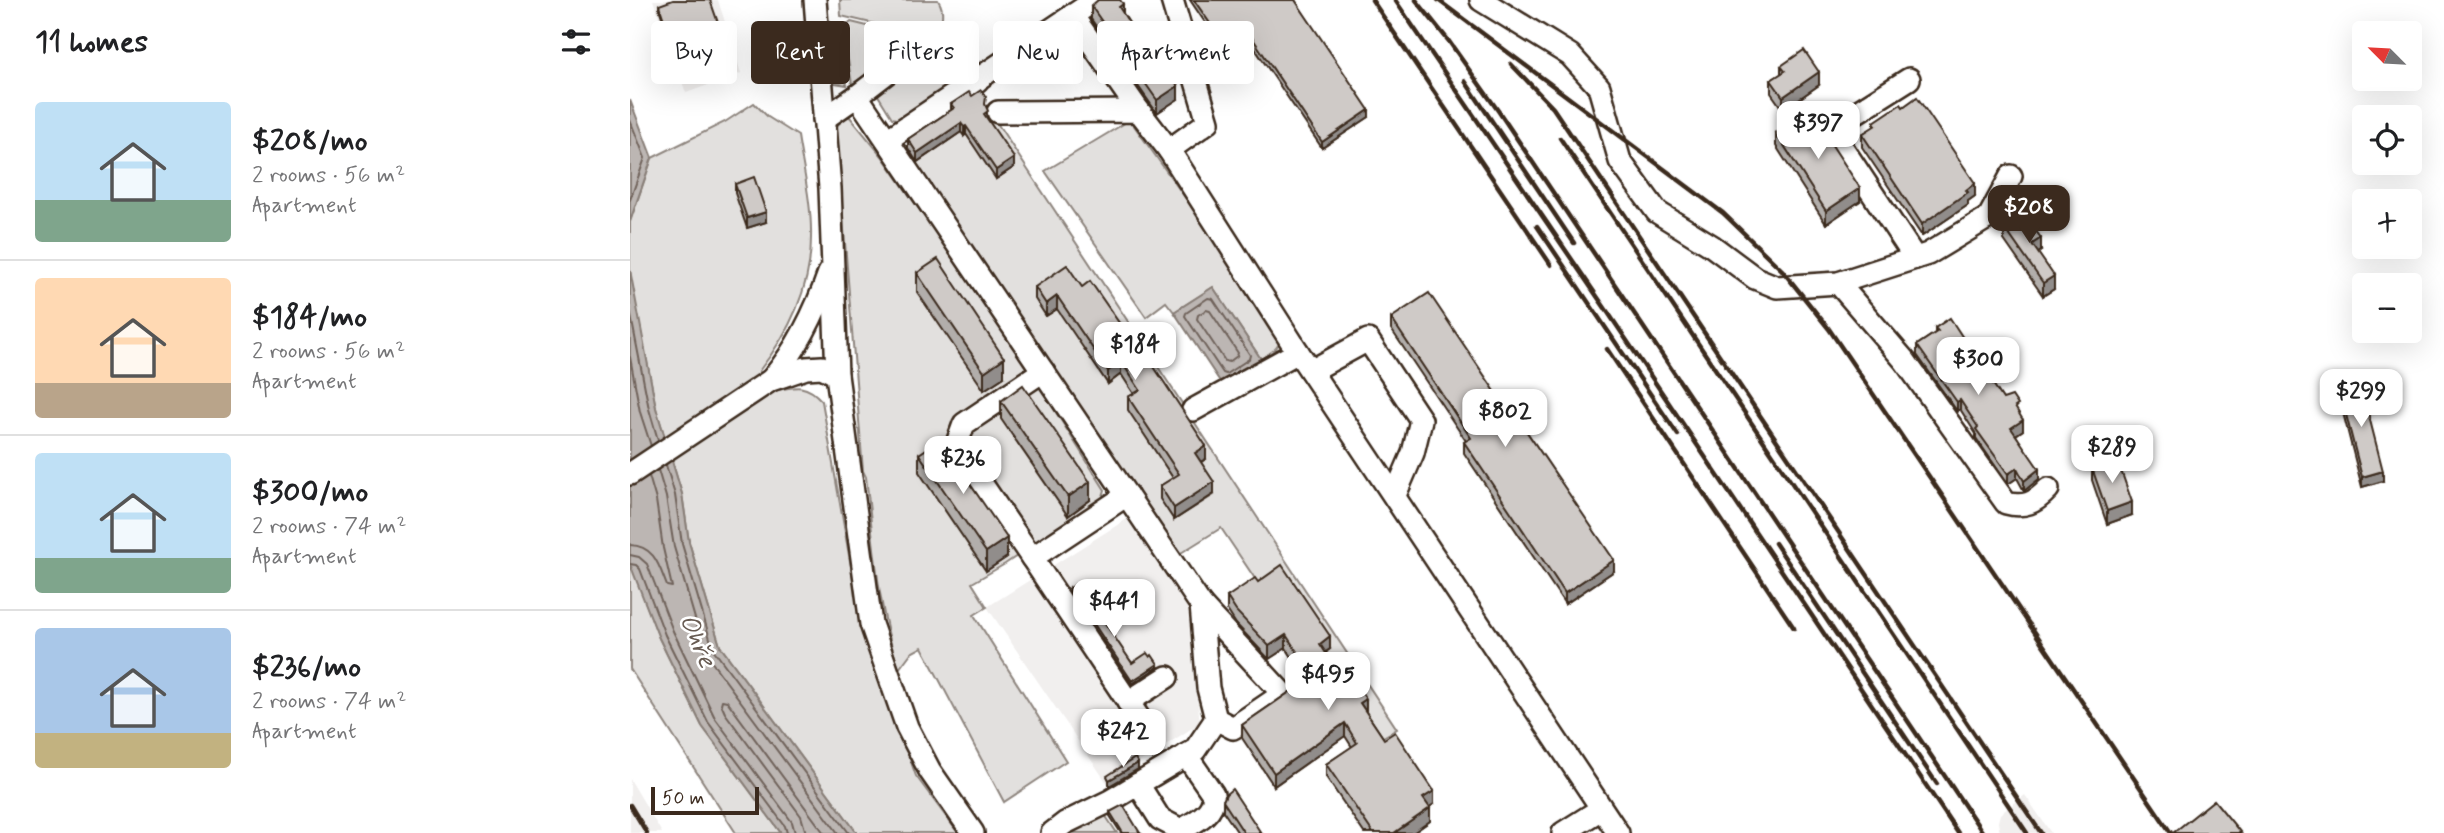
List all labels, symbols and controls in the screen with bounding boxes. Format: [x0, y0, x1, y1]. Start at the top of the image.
chip: Buy [651, 21, 737, 84]
chip: Rent [751, 21, 850, 84]
chip: Filters [864, 21, 979, 84]
chip: New [993, 21, 1083, 84]
chip: Apartment [1097, 21, 1254, 84]
north arrow [2352, 21, 2422, 91]
map controls [2352, 21, 2422, 343]
text: 11 homes [35, 23, 148, 62]
icon: filters [557, 23, 595, 61]
pin: $397 [1777, 102, 1859, 161]
button: locate [2352, 105, 2422, 175]
text: $397 [1793, 109, 1843, 139]
text: $208/mo [252, 122, 368, 161]
icon: home [91, 130, 175, 214]
text: 2 rooms · 56 m² [252, 161, 405, 191]
pin: $208 [1988, 186, 2070, 245]
button: + [2352, 189, 2422, 259]
text: Apartment [252, 191, 357, 221]
text: $208 [2004, 193, 2054, 223]
button: − [2352, 273, 2422, 343]
text: $184/mo [252, 298, 367, 337]
icon: home [91, 306, 175, 390]
pin: $184 [1094, 322, 1176, 382]
text: $184 [1110, 330, 1160, 360]
text: 2 rooms · 56 m² [252, 337, 405, 367]
pin: $300 [1937, 338, 2019, 397]
text: $300 [1953, 345, 2003, 375]
text: Apartment [252, 367, 357, 397]
pin: $299 [2320, 370, 2402, 429]
text: $299 [2336, 377, 2386, 407]
pin: $802 [1464, 390, 1546, 449]
text: $802 [1478, 397, 1532, 427]
pin: $289 [2071, 426, 2153, 485]
text: $289 [2087, 433, 2137, 463]
pin: $236 [922, 436, 1004, 496]
text: $236 [940, 444, 986, 474]
text: $300/mo [252, 473, 368, 512]
icon: home [91, 481, 175, 565]
text: 2 rooms · 74 m² [252, 512, 407, 542]
text: Apartment [252, 542, 357, 572]
pin: $441 [1073, 580, 1155, 639]
text: $441 [1089, 587, 1139, 617]
water label: Ohře [670, 609, 724, 674]
text: $236/mo [252, 648, 361, 687]
pin: $495 [1287, 652, 1369, 712]
icon: home [91, 656, 175, 740]
text: $495 [1301, 660, 1355, 690]
text: 2 rooms · 74 m² [252, 687, 407, 717]
pin: $242 [1082, 710, 1164, 769]
text: Apartment [252, 717, 357, 747]
text: $242 [1097, 717, 1149, 747]
scale bar [651, 784, 760, 816]
text: 50 m [662, 786, 705, 811]

